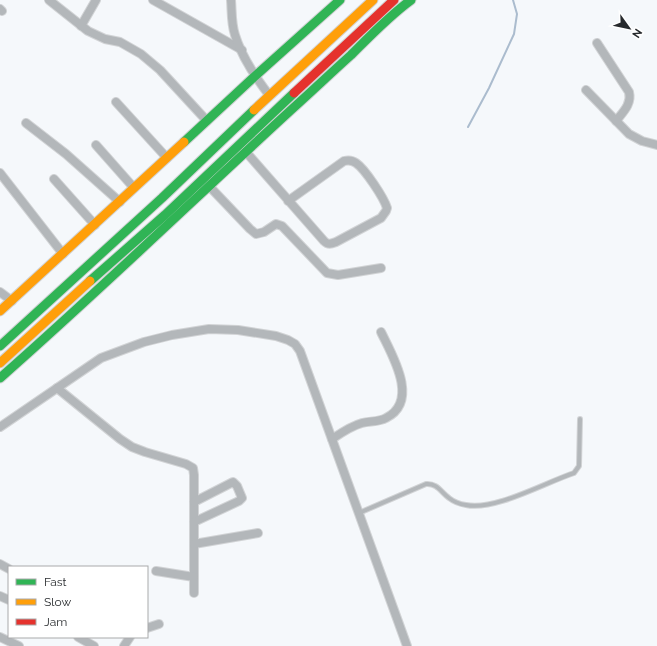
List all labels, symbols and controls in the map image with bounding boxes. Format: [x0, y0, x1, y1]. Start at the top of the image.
north arrow [609, 8, 649, 48]
text: N [629, 26, 645, 40]
legend [8, 566, 148, 638]
text: Fast [44, 575, 67, 589]
text: Slow [44, 595, 71, 609]
text: Jam [44, 615, 67, 629]

